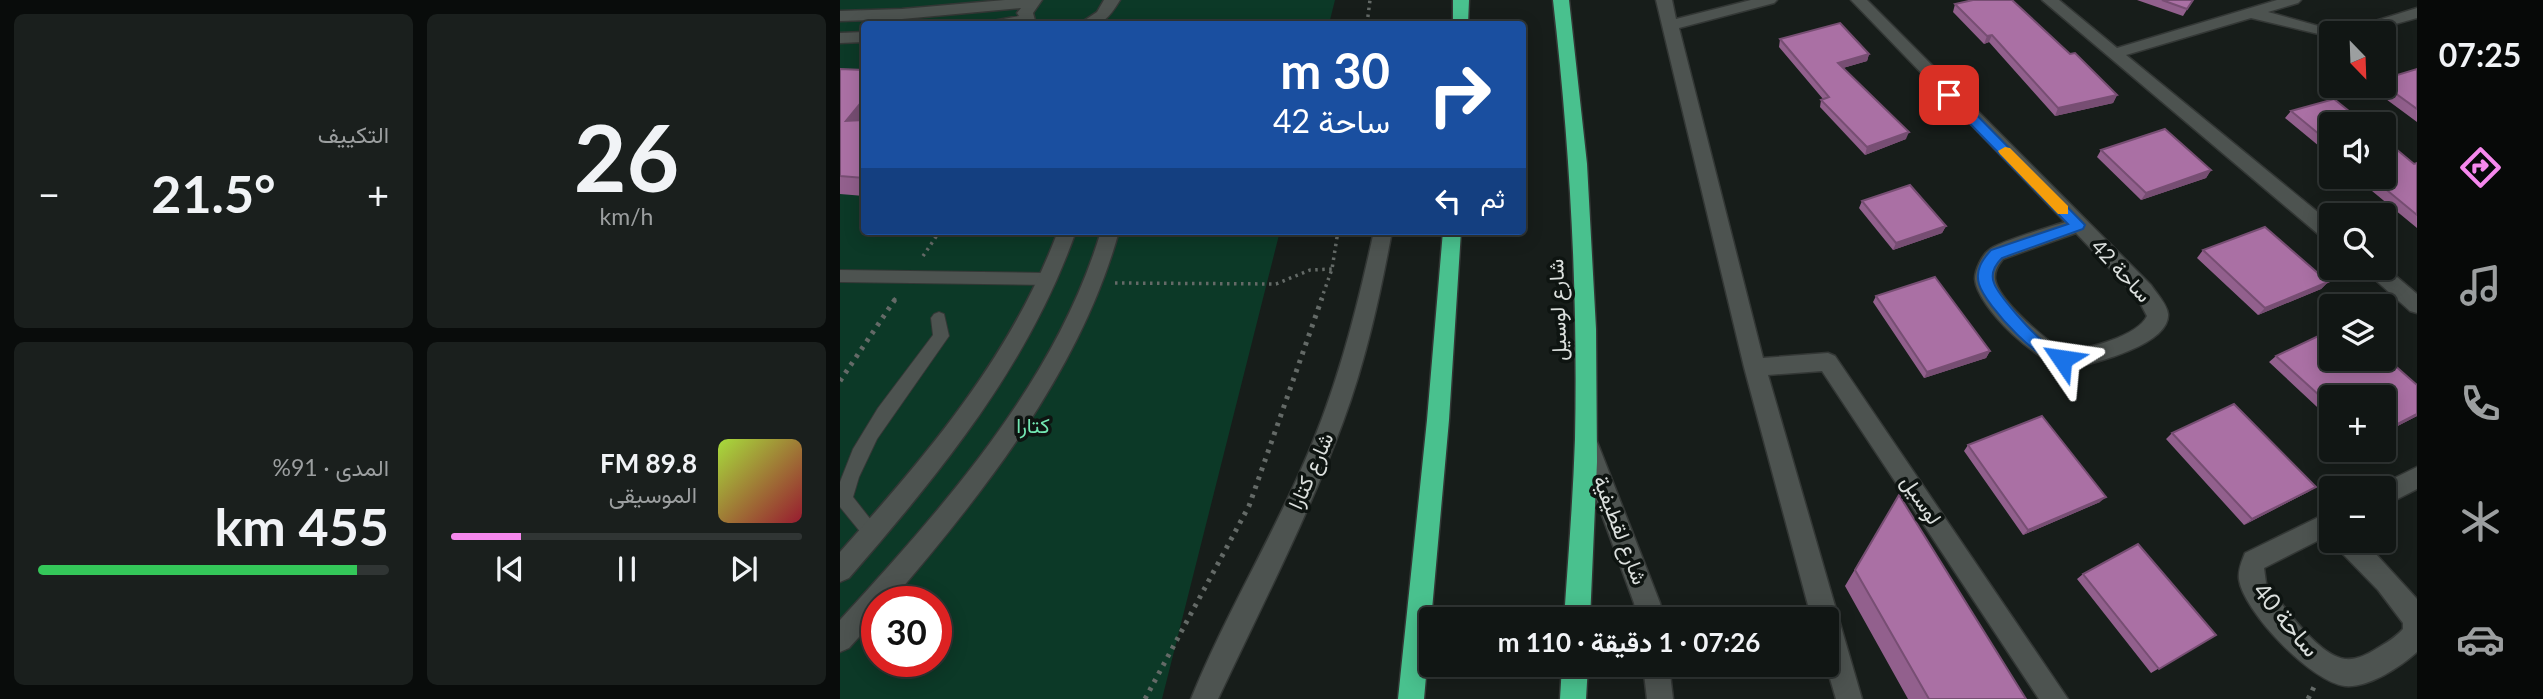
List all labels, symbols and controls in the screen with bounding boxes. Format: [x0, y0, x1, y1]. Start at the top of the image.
north arrow [2319, 21, 2396, 98]
map controls [2319, 21, 2396, 553]
text: 07:25 [2439, 35, 2521, 74]
text: 30 m [1280, 41, 1390, 99]
icon: right [1414, 49, 1505, 140]
pin [1919, 65, 1979, 125]
icon: arrive [1930, 76, 1968, 114]
text: ساحة 42 [1273, 101, 1390, 140]
text: 26 [574, 102, 679, 211]
button: sound [2319, 112, 2396, 189]
text: التكييف [318, 120, 389, 148]
icon: directions [2456, 143, 2505, 192]
text: 21.5° [151, 162, 276, 224]
text: − [38, 171, 60, 217]
text: + [367, 171, 389, 217]
icon: left [1429, 182, 1467, 220]
text: ثم [1481, 182, 1505, 214]
text: km/h [600, 202, 653, 230]
button: search [2319, 203, 2396, 280]
street label: ساحة 42 [2087, 233, 2157, 307]
street label: شارع لوسيل [1542, 259, 1574, 361]
icon: music [2456, 261, 2505, 310]
button: layers [2319, 294, 2396, 371]
position arrow [2025, 322, 2099, 396]
icon: phone [2456, 379, 2505, 428]
button: + [2319, 385, 2396, 462]
park label: كتارا [1016, 412, 1050, 439]
street label: شارع كتارا [1282, 428, 1340, 514]
text: 89.8 FM [600, 447, 697, 479]
text: المدى · 91% [273, 453, 389, 481]
street label: لوسيل [1895, 470, 1948, 530]
street label: شارع لقطيفية [1586, 471, 1654, 589]
button: − [2319, 476, 2396, 553]
text: الموسيقى [609, 480, 697, 508]
text: 455 km [215, 495, 389, 557]
icon: climate [2456, 497, 2505, 546]
icon: previous [491, 550, 529, 588]
icon: pause [608, 550, 646, 588]
icon: next [725, 550, 763, 588]
street label: ساحة 40 [2248, 576, 2326, 662]
speed limit sign: 30 [861, 586, 952, 677]
icon: car [2456, 615, 2505, 664]
text: 07:26 · 1 دقيقة · 110 m [1498, 626, 1760, 658]

